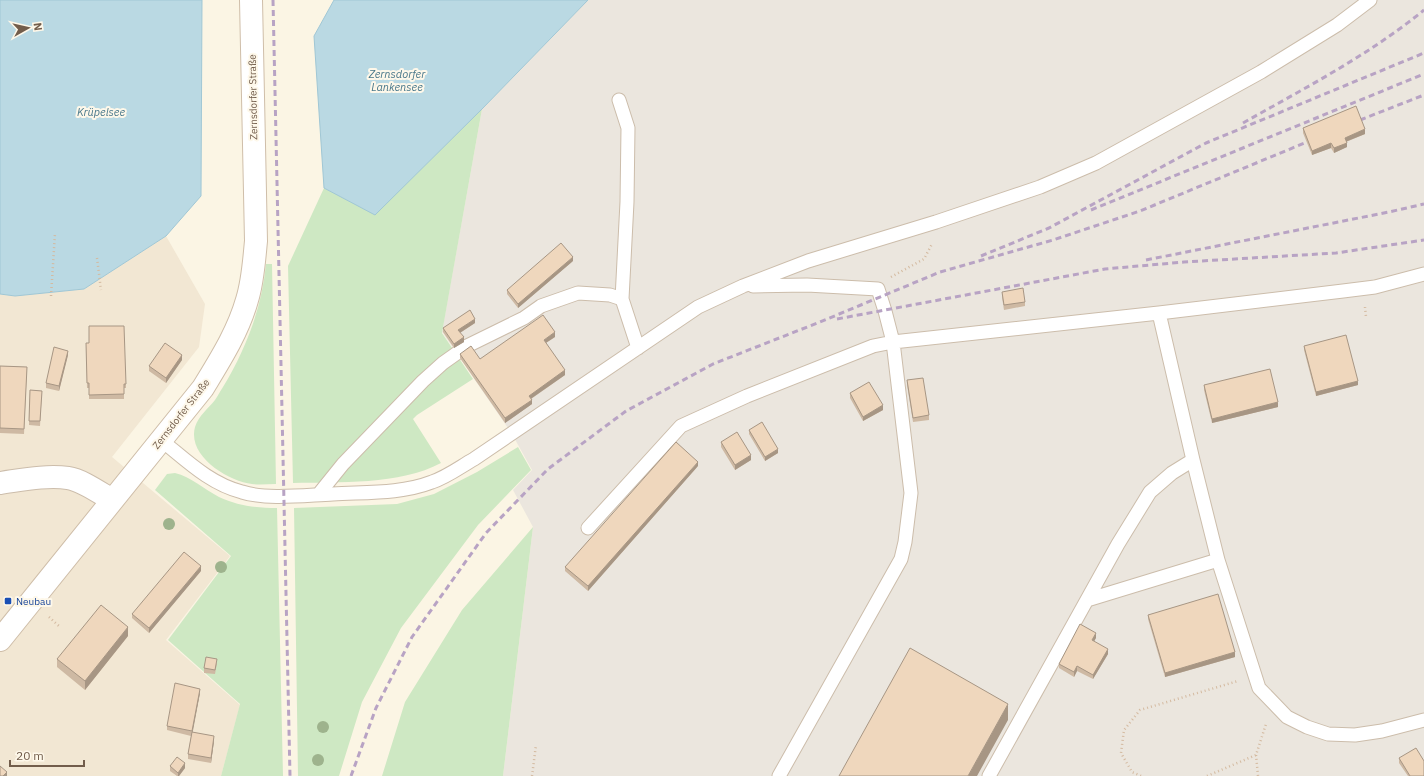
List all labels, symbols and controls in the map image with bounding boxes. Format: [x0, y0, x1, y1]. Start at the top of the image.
north arrow [8, 8, 48, 48]
text: N [30, 22, 45, 32]
street label: Zernsdorfer Straße [246, 54, 260, 140]
water label: Zernsdorfer Lankensee [368, 67, 426, 94]
water label: Krüpelsee [77, 105, 125, 119]
street label: Zernsdorfer Straße [150, 376, 213, 452]
place label: Neubau [16, 595, 51, 608]
marker: Neubau [3, 596, 13, 606]
scale bar [10, 742, 84, 768]
text: 20 m [16, 748, 44, 763]

